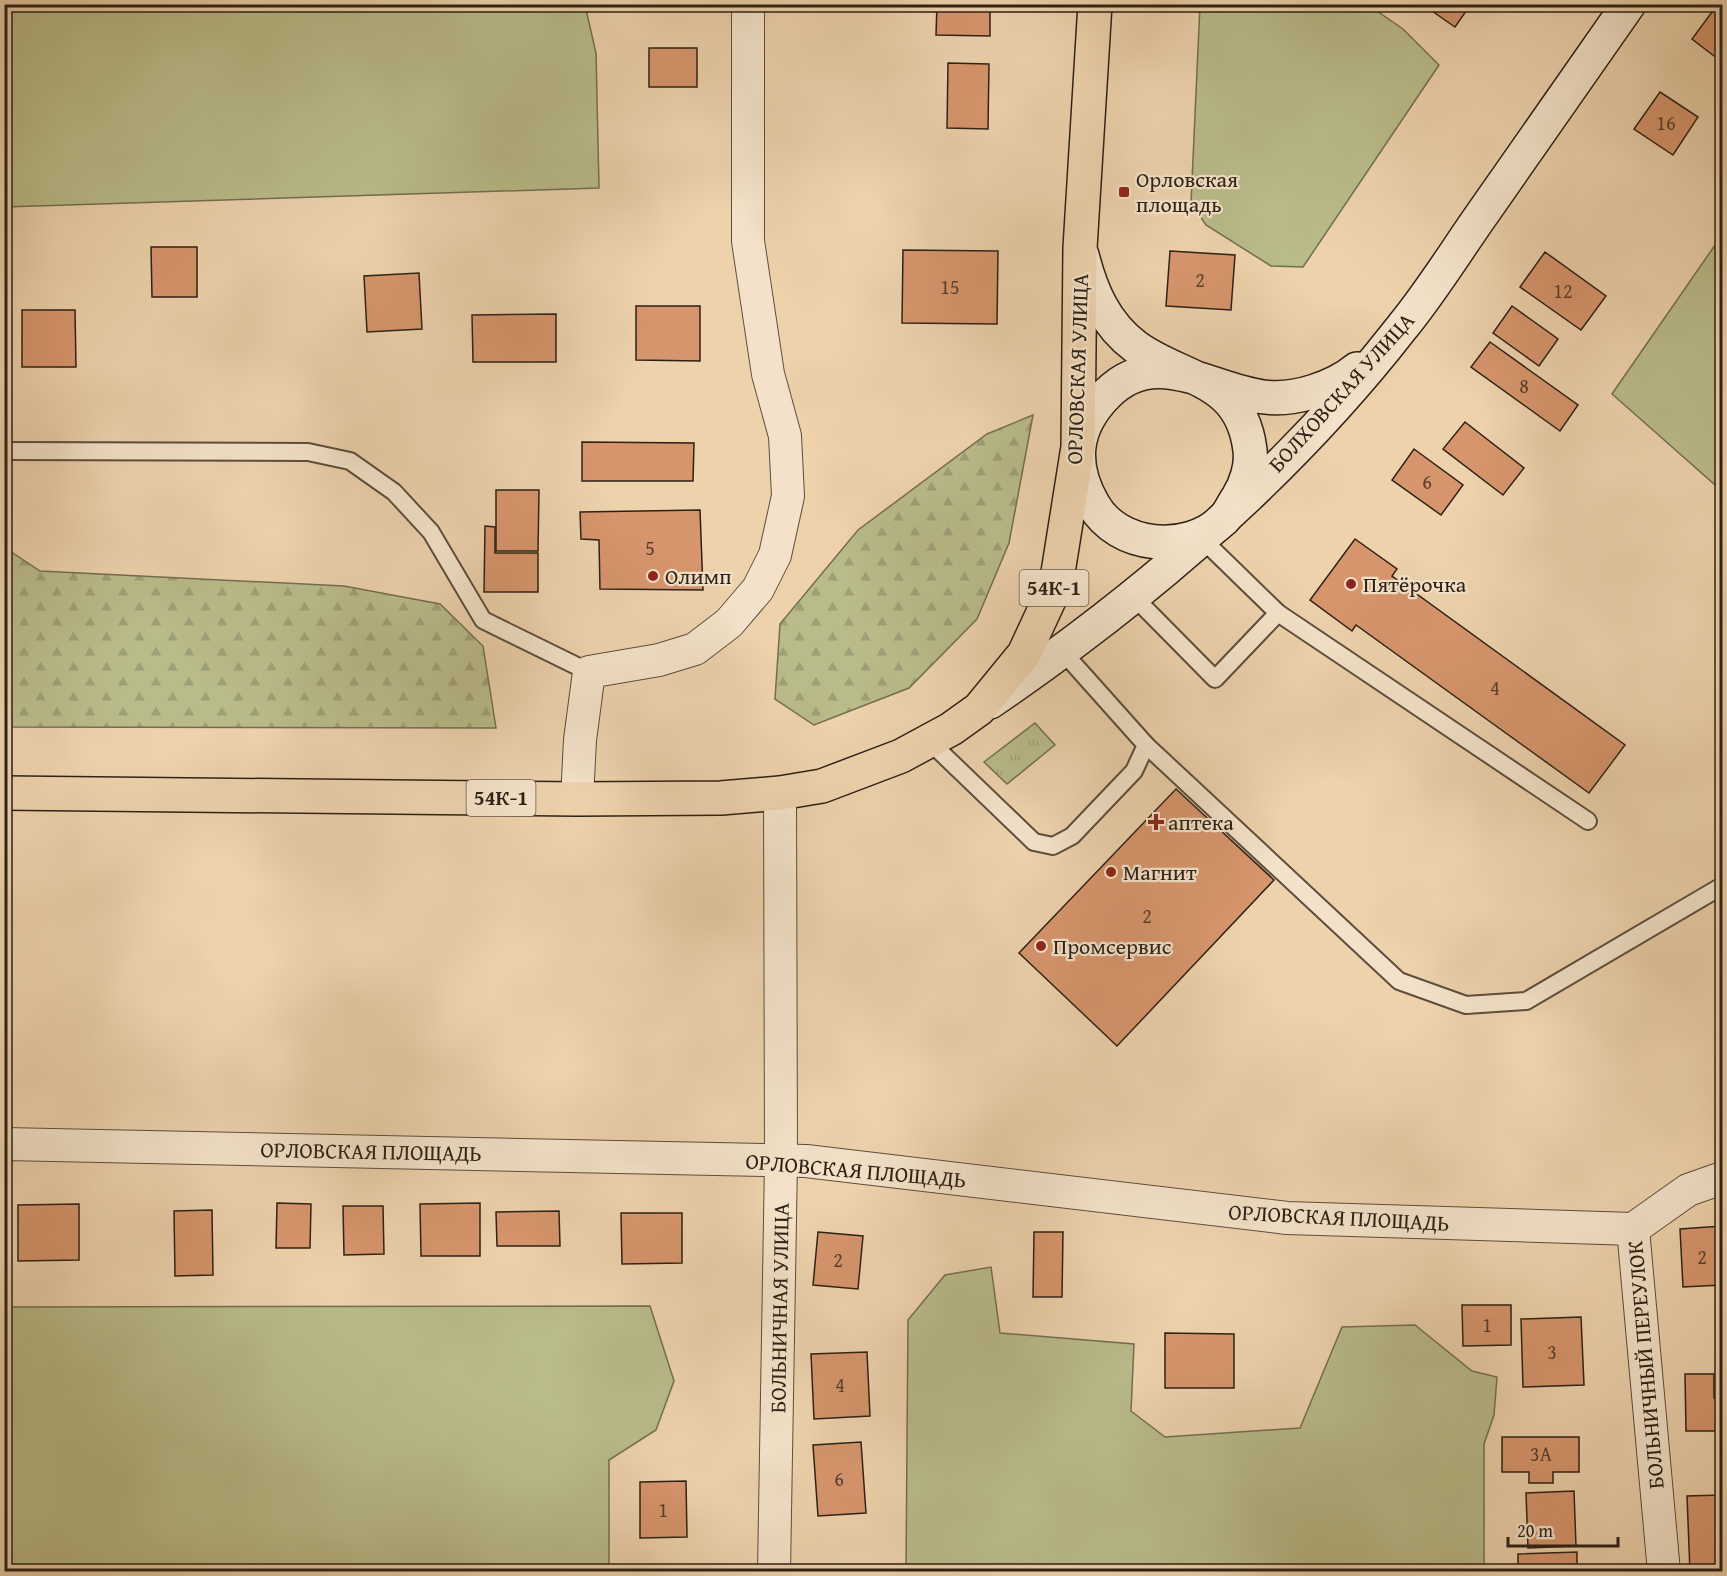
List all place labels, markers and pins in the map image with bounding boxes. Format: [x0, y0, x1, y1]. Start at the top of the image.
place label: Орловская площадь [1136, 163, 1238, 220]
marker: Орловская площадь [1117, 185, 1131, 199]
place label: Олимп [665, 560, 732, 592]
place label: Пятёрочка [1363, 568, 1467, 600]
marker: Олимп [646, 569, 660, 583]
marker: Пятёрочка [1344, 577, 1358, 591]
place label: аптека [1168, 806, 1234, 838]
marker: аптека [1149, 815, 1163, 829]
place label: Магнит [1123, 856, 1197, 888]
marker: Магнит [1104, 865, 1118, 879]
place label: Промсервис [1053, 930, 1172, 962]
marker: Промсервис [1034, 939, 1048, 953]

